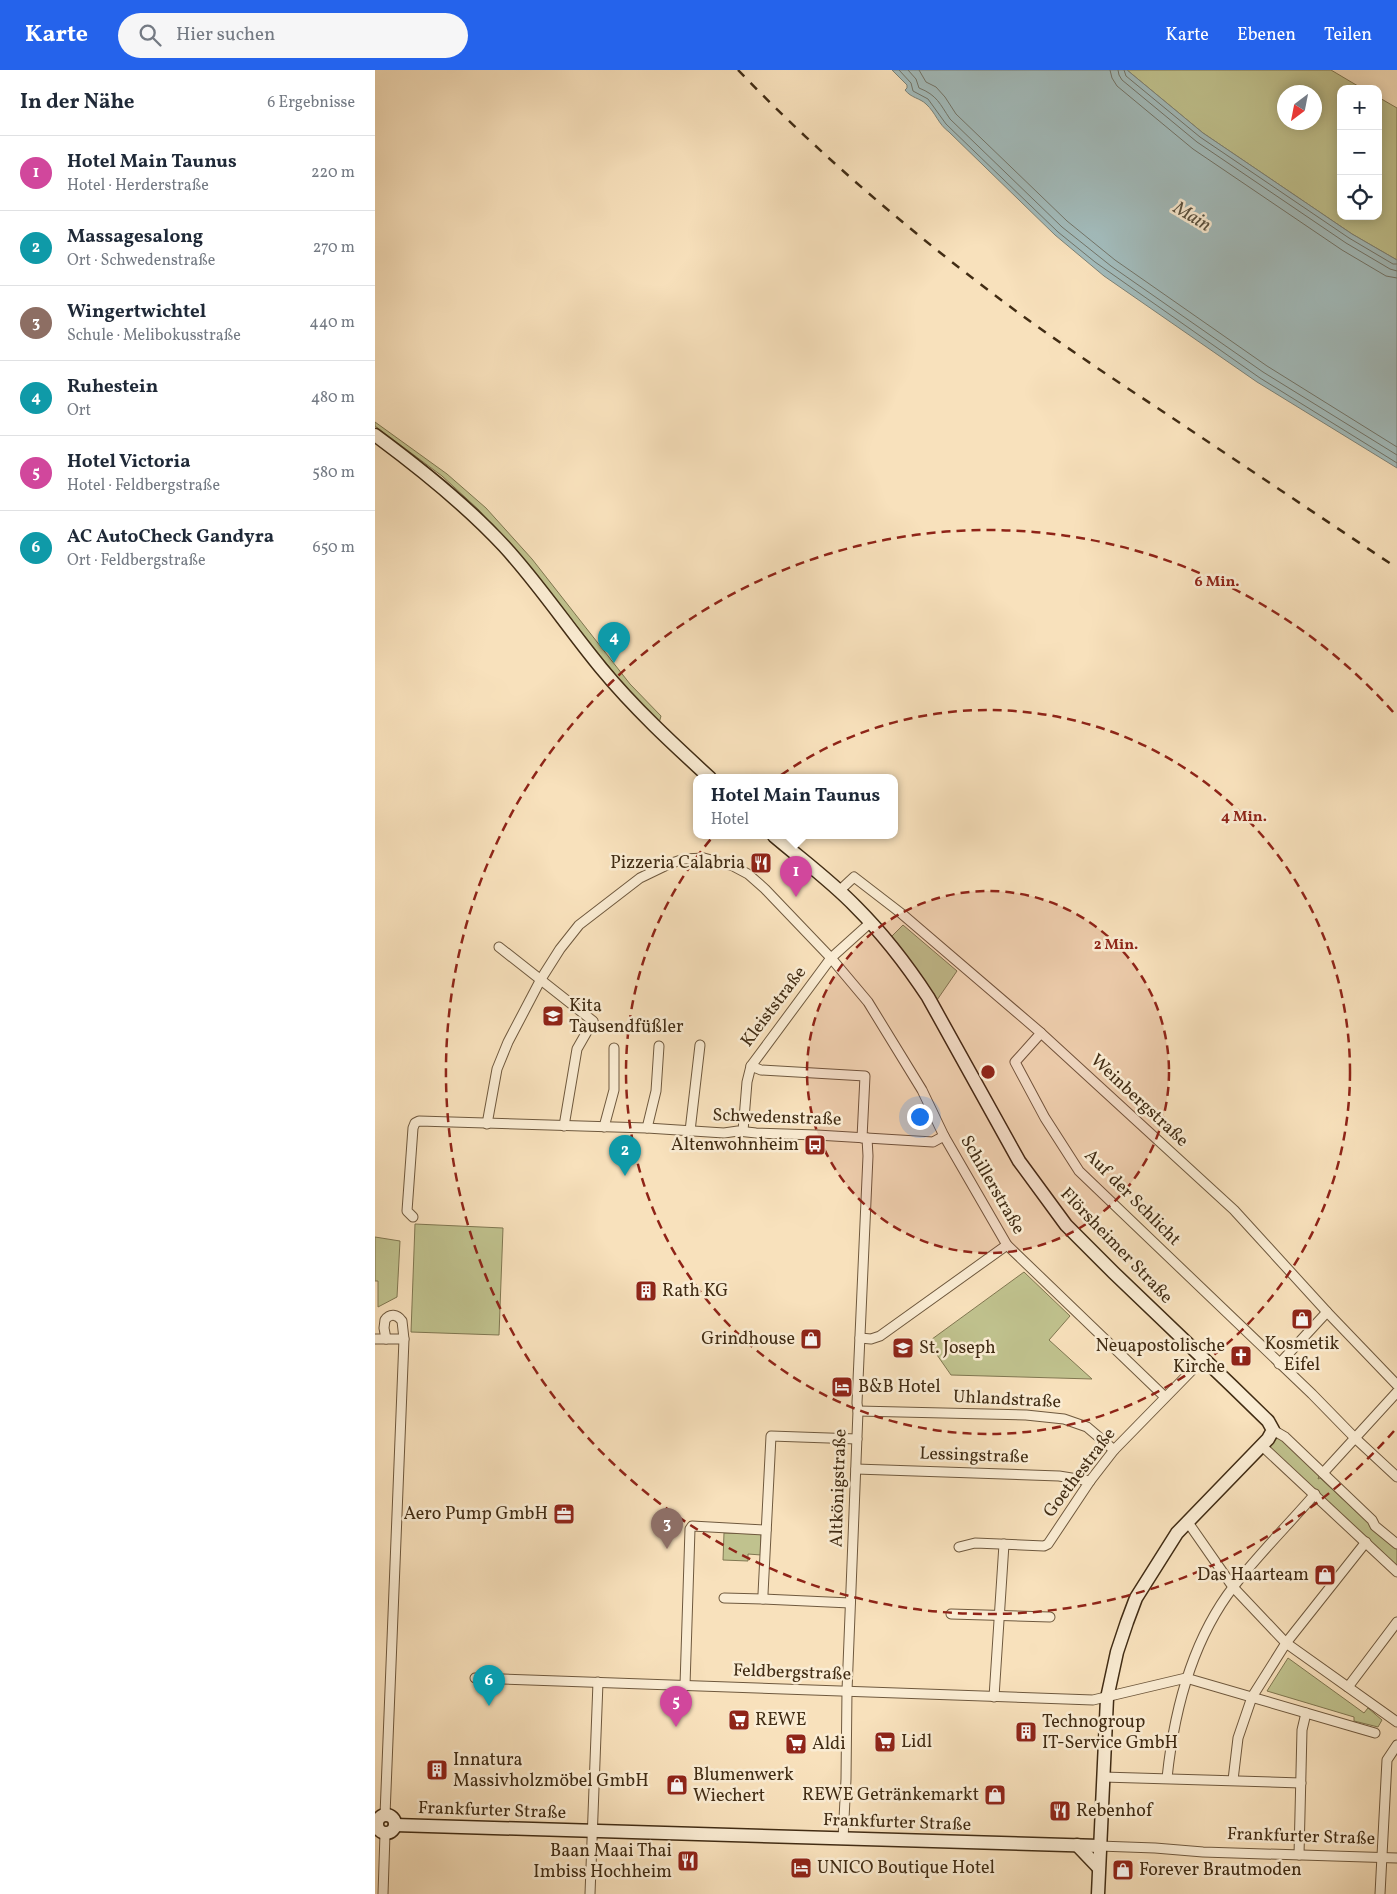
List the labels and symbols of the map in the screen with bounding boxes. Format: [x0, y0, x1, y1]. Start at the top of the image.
north arrow [1277, 85, 1322, 130]
water label: Main [1167, 195, 1216, 239]
text: 6 Min. [1194, 572, 1240, 593]
pin: 4 [598, 622, 630, 663]
text: 4 Min. [1221, 807, 1267, 828]
place label: Pizzeria Calabria [610, 851, 745, 876]
restaurant icon: Pizzeria Calabria [749, 851, 773, 875]
pin: 1 [780, 856, 812, 897]
text: 2 Min. [1094, 935, 1138, 956]
street label: Kleiststraße [735, 961, 813, 1053]
place label: Kita Tausendfüßler [569, 994, 684, 1040]
school or university icon: Kita Tausendfüßler [541, 1004, 565, 1028]
street label: Weinbergstraße [1084, 1049, 1194, 1153]
centre of rings [979, 1063, 997, 1081]
street label: Schwedenstraße [712, 1103, 842, 1133]
your location [907, 1104, 933, 1130]
street label: Schillerstraße [954, 1131, 1030, 1239]
place label: Altenwohnheim [671, 1133, 799, 1158]
bus stop icon: Altenwohnheim [803, 1133, 827, 1157]
pin: 2 [609, 1135, 641, 1176]
street label: Auf der Schlicht [1078, 1144, 1186, 1252]
street label: Flörsheimer Straße [1054, 1182, 1178, 1310]
building icon: Rath KG [634, 1279, 658, 1303]
place label: Rath KG [662, 1279, 728, 1304]
shop icon: Kosmetik Eifel [1290, 1307, 1314, 1331]
place label: Grindhouse [701, 1327, 795, 1352]
shop icon: Grindhouse [799, 1327, 823, 1351]
place label: Kosmetik Eifel [1265, 1332, 1340, 1378]
place label: Neuapostolische Kirche [1096, 1334, 1225, 1380]
school or university icon: St. Joseph [891, 1336, 915, 1360]
place label: St. Joseph [919, 1336, 996, 1361]
church icon: Neuapostolische Kirche [1229, 1344, 1253, 1368]
hotel icon: B&B Hotel [830, 1375, 854, 1399]
place label: B&B Hotel [858, 1375, 941, 1400]
street label: Uhlandstraße [952, 1385, 1062, 1415]
street label: Goethestraße [1038, 1423, 1122, 1523]
street label: Altkönigstraße [824, 1428, 854, 1548]
street label: Lessingstraße [919, 1442, 1029, 1470]
place label: Aero Pump GmbH [403, 1502, 548, 1527]
office icon: Aero Pump GmbH [552, 1502, 576, 1526]
pin: 3 [651, 1508, 683, 1549]
place label: Das Haarteam [1197, 1563, 1309, 1588]
shop icon: Das Haarteam [1313, 1563, 1337, 1587]
street label: Feldbergstraße [732, 1658, 852, 1688]
pin: 6 [473, 1665, 505, 1706]
pin: 5 [660, 1686, 692, 1727]
supermarket icon: REWE [727, 1708, 751, 1732]
place label: REWE [755, 1708, 807, 1733]
place label: Technogroup IT-Service GmbH [1042, 1710, 1178, 1756]
building icon: Technogroup IT-Service GmbH [1014, 1720, 1038, 1744]
supermarket icon: Lidl [873, 1730, 897, 1754]
place label: Lidl [901, 1730, 932, 1755]
supermarket icon: Aldi [784, 1732, 808, 1756]
place label: Aldi [812, 1732, 846, 1757]
place label: Innatura Massivholzmöbel GmbH [453, 1748, 649, 1794]
building icon: Innatura Massivholzmöbel GmbH [425, 1758, 449, 1782]
place label: Blumenwerk Wiechert [693, 1763, 794, 1809]
shop icon: Blumenwerk Wiechert [665, 1773, 689, 1797]
place label: REWE Getränkemarkt [802, 1783, 979, 1808]
shop icon: REWE Getränkemarkt [983, 1783, 1007, 1807]
street label: Frankfurter Straße [417, 1796, 567, 1826]
restaurant icon: Rebenhof [1048, 1799, 1072, 1823]
place label: Rebenhof [1076, 1799, 1154, 1824]
street label: Frankfurter Straße [822, 1808, 972, 1838]
street label: Frankfurter Straße [1226, 1822, 1376, 1852]
place label: Baan Maai Thai Imbiss Hochheim [533, 1839, 672, 1885]
restaurant icon: Baan Maai Thai Imbiss Hochheim [676, 1849, 700, 1873]
hotel icon: UNICO Boutique Hotel [789, 1856, 813, 1880]
place label: UNICO Boutique Hotel [817, 1856, 995, 1881]
shop icon: Forever Brautmoden [1111, 1858, 1135, 1882]
place label: Forever Brautmoden [1139, 1858, 1302, 1883]

